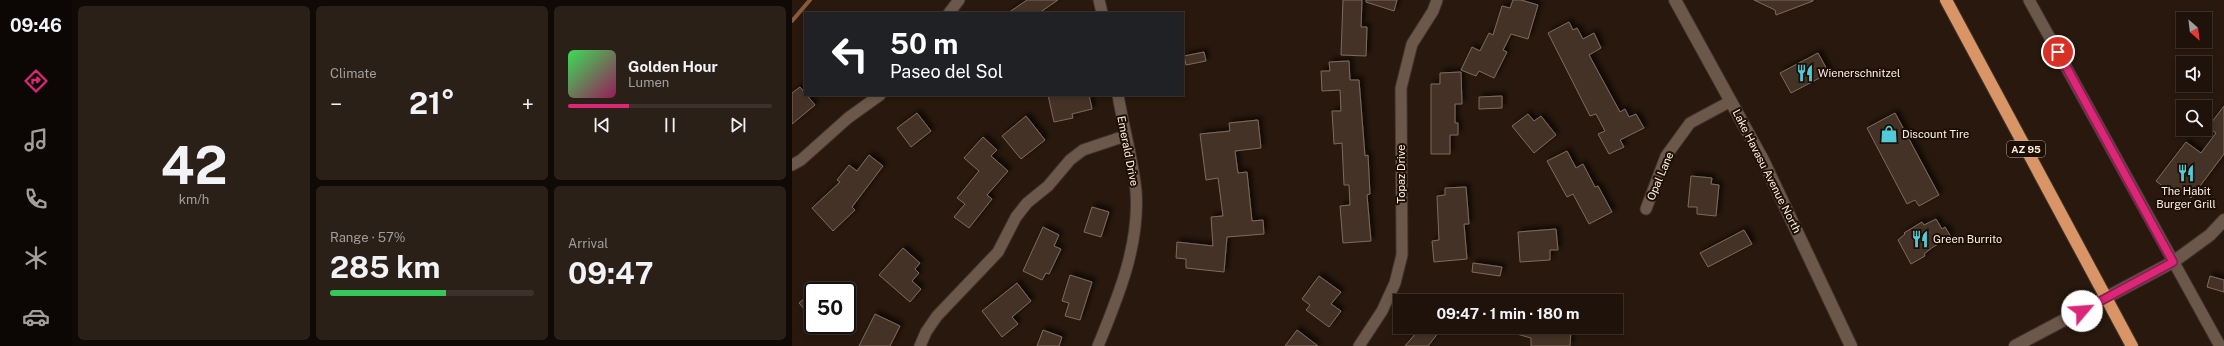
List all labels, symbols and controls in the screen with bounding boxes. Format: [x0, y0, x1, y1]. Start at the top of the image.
north arrow [2176, 12, 2212, 48]
map controls [2176, 12, 2212, 136]
text: 09:46 [10, 15, 62, 36]
text: 50 m [890, 27, 958, 60]
icon: left [824, 28, 876, 80]
pin [2041, 35, 2075, 69]
icon: arrive [2047, 41, 2069, 63]
button: sound [2176, 56, 2212, 92]
text: Golden Hour [628, 58, 718, 75]
text: Paseo del Sol [890, 61, 1003, 82]
restaurant icon: Wienerschnitzel [1795, 63, 1815, 83]
text: Climate [330, 66, 377, 81]
icon: directions [22, 67, 50, 95]
place label: Wienerschnitzel [1818, 67, 1900, 79]
text: Lumen [628, 75, 669, 90]
text: 21° [409, 85, 455, 121]
text: − [330, 91, 342, 117]
text: + [522, 91, 534, 117]
button: search [2176, 100, 2212, 136]
street label: Lake Havasu Avenue North [1731, 107, 1803, 235]
icon: previous [591, 114, 613, 136]
icon: pause [659, 114, 681, 136]
icon: next [727, 114, 749, 136]
street label: Emerald Drive [1115, 115, 1141, 187]
shop icon: Discount Tire [1879, 124, 1899, 144]
icon: music [22, 126, 50, 154]
place label: Discount Tire [1902, 128, 1969, 140]
text: 42 [160, 135, 228, 196]
road number: AZ 95 [2007, 141, 2045, 157]
street label: Topaz Drive [1395, 145, 1407, 203]
street label: Opal Lane [1644, 150, 1676, 202]
restaurant icon: The Habit Burger Grill [2176, 163, 2196, 183]
icon: phone [22, 185, 50, 213]
place label: The Habit Burger Grill [2156, 185, 2216, 210]
text: km/h [179, 192, 209, 207]
restaurant icon: Green Burrito [1910, 229, 1930, 249]
text: Range · 57% [330, 230, 406, 245]
place label: Green Burrito [1933, 233, 2002, 245]
text: Arrival [568, 236, 608, 251]
icon: climate [22, 244, 50, 272]
text: 285 km [330, 249, 440, 285]
text: 09:47 [568, 255, 653, 291]
speed limit sign: 50 [804, 282, 856, 334]
position arrow [2061, 290, 2103, 332]
icon: car [22, 303, 50, 331]
text: 09:47 · 1 min · 180 m [1436, 305, 1580, 322]

